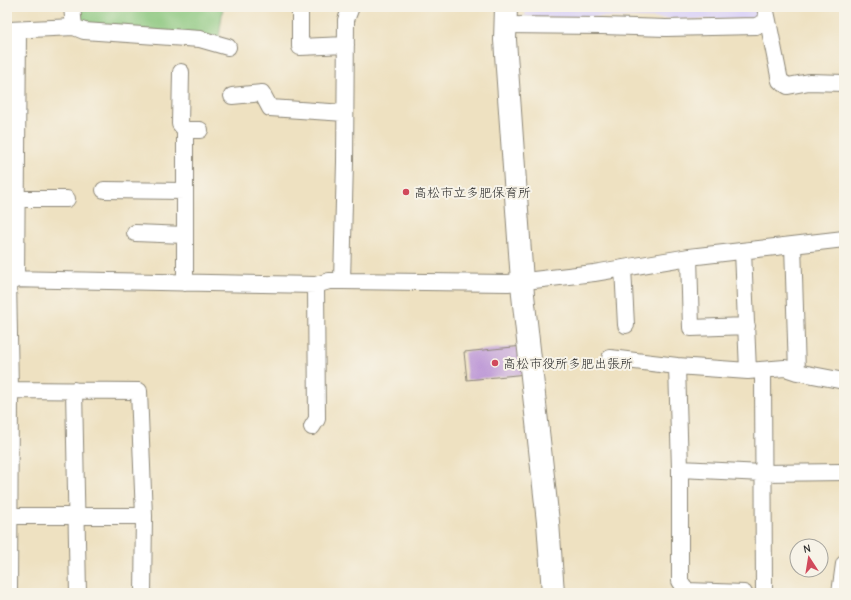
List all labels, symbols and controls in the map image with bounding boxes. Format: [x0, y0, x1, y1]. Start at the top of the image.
place label: 高松市立多肥保育所 [414, 185, 531, 200]
marker: 高松市立多肥保育所 [401, 187, 411, 197]
place label: 高松市役所多肥出張所 [503, 356, 633, 371]
marker: 高松市役所多肥出張所 [490, 358, 500, 368]
north arrow [789, 538, 829, 578]
text: N [802, 542, 812, 556]

